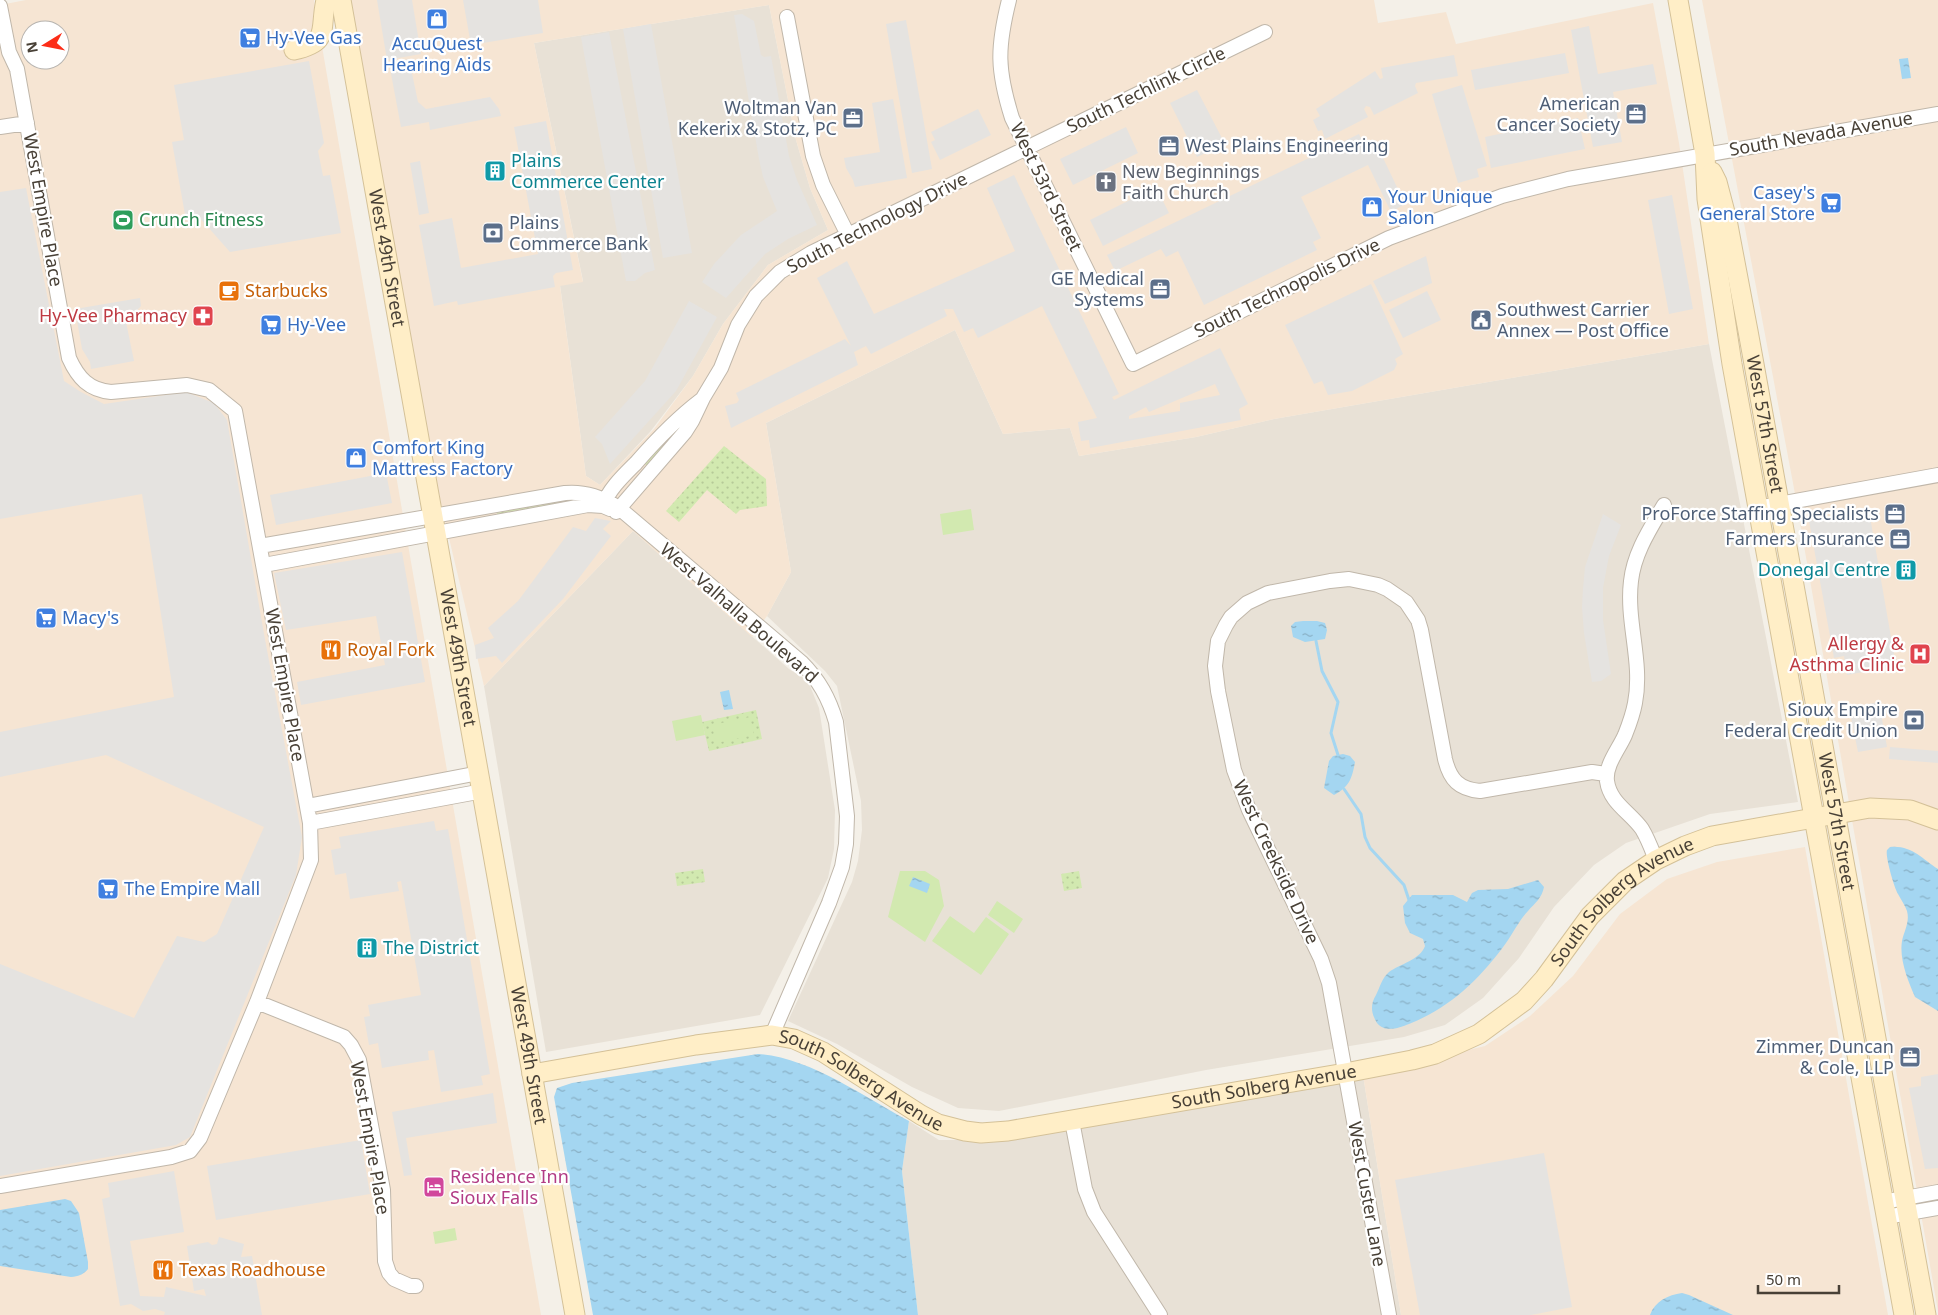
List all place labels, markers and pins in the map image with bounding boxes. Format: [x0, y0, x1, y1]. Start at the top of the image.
shop icon: AccuQuest Hearing Aids [425, 7, 449, 31]
place label: Hy-Vee Gas [266, 25, 362, 49]
supermarket icon: Hy-Vee Gas [238, 26, 262, 50]
place label: AccuQuest Hearing Aids [383, 31, 491, 76]
place label: American Cancer Society [1497, 91, 1621, 136]
place label: Woltman Van Kekerix & Stotz, PC [678, 95, 837, 140]
office icon: American Cancer Society [1624, 102, 1648, 126]
office icon: Woltman Van Kekerix & Stotz, PC [841, 106, 865, 130]
place label: West Plains Engineering [1185, 133, 1389, 157]
office icon: West Plains Engineering [1157, 134, 1181, 158]
place label: Plains Commerce Center [511, 148, 665, 193]
building icon: Plains Commerce Center [483, 159, 507, 183]
place label: New Beginnings Faith Church [1122, 159, 1260, 204]
church icon: New Beginnings Faith Church [1094, 170, 1118, 194]
place label: Casey's General Store [1699, 180, 1815, 225]
place label: Your Unique Salon [1388, 184, 1493, 229]
supermarket icon: Casey's General Store [1819, 191, 1843, 215]
shop icon: Your Unique Salon [1360, 195, 1384, 219]
place label: Crunch Fitness [139, 207, 264, 231]
sports icon: Crunch Fitness [111, 208, 135, 232]
place label: Plains Commerce Bank [509, 210, 649, 255]
bank icon: Plains Commerce Bank [481, 221, 505, 245]
place label: GE Medical Systems [1051, 266, 1144, 311]
office icon: GE Medical Systems [1148, 277, 1172, 301]
place label: Starbucks [245, 278, 328, 302]
cafe icon: Starbucks [217, 279, 241, 303]
place label: Southwest Carrier Annex — Post Office [1497, 297, 1669, 342]
place label: Hy-Vee Pharmacy [39, 303, 188, 327]
pharmacy icon: Hy-Vee Pharmacy [191, 304, 215, 328]
public building icon: Southwest Carrier Annex — Post Office [1469, 308, 1493, 332]
place label: Hy-Vee [287, 312, 346, 336]
supermarket icon: Hy-Vee [259, 313, 283, 337]
place label: Comfort King Mattress Factory [372, 435, 513, 480]
shop icon: Comfort King Mattress Factory [344, 446, 368, 470]
place label: ProForce Staffing Specialists [1641, 501, 1879, 525]
office icon: ProForce Staffing Specialists [1883, 502, 1907, 526]
place label: Farmers Insurance [1725, 526, 1884, 550]
office icon: Farmers Insurance [1888, 527, 1912, 551]
place label: Donegal Centre [1758, 557, 1890, 581]
building icon: Donegal Centre [1894, 558, 1918, 582]
place label: Macy's [62, 605, 119, 629]
supermarket icon: Macy's [34, 606, 58, 630]
place label: Allergy & Asthma Clinic [1790, 631, 1905, 676]
place label: Royal Fork [347, 637, 435, 661]
restaurant icon: Royal Fork [319, 638, 343, 662]
hospital icon: Allergy & Asthma Clinic [1908, 642, 1932, 666]
place label: Sioux Empire Federal Credit Union [1724, 697, 1898, 742]
bank icon: Sioux Empire Federal Credit Union [1902, 708, 1926, 732]
place label: The Empire Mall [124, 876, 260, 900]
supermarket icon: The Empire Mall [96, 877, 120, 901]
place label: The District [383, 935, 480, 959]
building icon: The District [355, 936, 379, 960]
place label: Zimmer, Duncan & Cole, LLP [1756, 1034, 1894, 1079]
office icon: Zimmer, Duncan & Cole, LLP [1898, 1045, 1922, 1069]
place label: Residence Inn Sioux Falls [450, 1164, 569, 1209]
hotel icon: Residence Inn Sioux Falls [422, 1175, 446, 1199]
place label: Texas Roadhouse [179, 1257, 326, 1281]
restaurant icon: Texas Roadhouse [151, 1258, 175, 1282]

